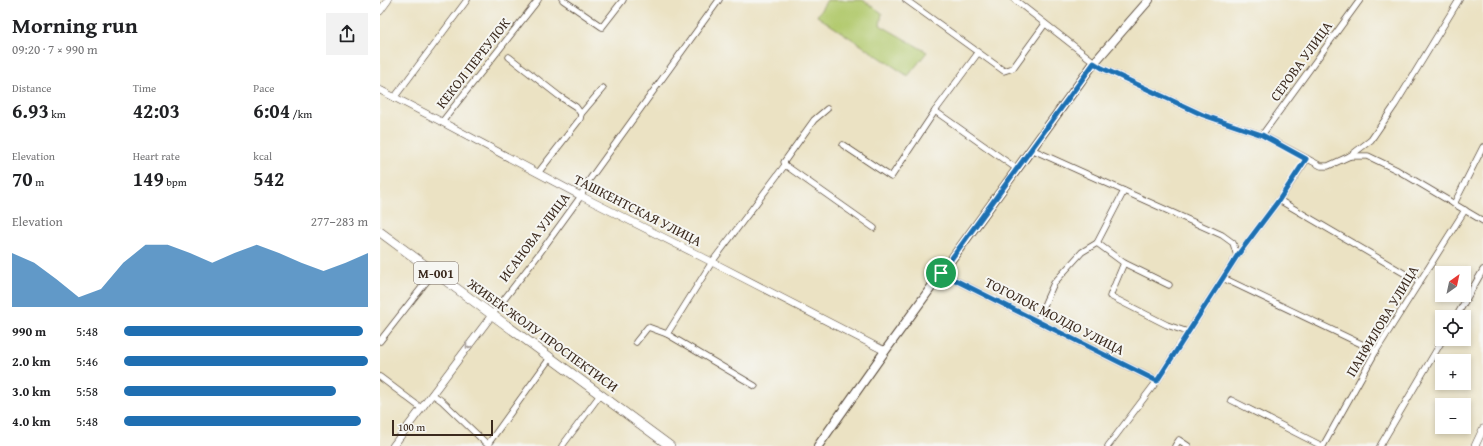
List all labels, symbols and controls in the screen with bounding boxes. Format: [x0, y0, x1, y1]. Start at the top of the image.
text: Morning run [12, 9, 138, 41]
button: share [326, 13, 368, 55]
street label: КЕКОЛ ПЕРЕУЛОК [431, 13, 515, 112]
street label: СЕРОВА УЛИЦА [1265, 16, 1337, 105]
text: 09:20 · 7 × 990 m [12, 40, 98, 59]
text: Distance [12, 80, 51, 96]
text: Time [133, 80, 156, 96]
text: Pace [253, 80, 274, 96]
text: 6.93 [12, 96, 49, 125]
text: 42:03 [133, 96, 180, 125]
text: 6:04 [253, 96, 290, 125]
text: km [49, 106, 66, 122]
text: /km [290, 106, 312, 122]
text: Elevation [12, 148, 55, 164]
text: Heart rate [133, 148, 180, 164]
text: kcal [253, 148, 272, 164]
text: 70 [12, 164, 33, 193]
text: 149 [133, 164, 164, 193]
text: 542 [253, 164, 284, 193]
street label: ТАШКЕНТСКАЯ УЛИЦА [571, 169, 706, 251]
text: m [33, 174, 44, 190]
text: bpm [164, 174, 187, 190]
street label: ИСАНОВА УЛИЦА [494, 188, 575, 286]
text: Elevation [12, 212, 63, 231]
text: 277–283 m [311, 212, 368, 231]
pin [924, 256, 958, 290]
street label: ПАНФИЛОВА УЛИЦА [1341, 261, 1423, 380]
road number: М-001 [414, 262, 458, 284]
icon: arrive [930, 262, 952, 284]
north arrow [1435, 266, 1471, 302]
map controls [1435, 266, 1471, 434]
street label: ТОГОЛОК МОЛДО УЛИЦА [982, 272, 1129, 360]
street label: ЖИБЕК ЖОЛУ ПРОСПЕКТИСИ [463, 273, 622, 396]
button: locate [1435, 310, 1471, 346]
text: 990 m [12, 322, 46, 341]
text: 5:48 [76, 322, 98, 341]
one-way arrow [466, 342, 473, 349]
text: 2.0 km [12, 352, 51, 371]
text: 5:46 [76, 352, 98, 371]
button: + [1435, 354, 1471, 390]
text: 3.0 km [12, 382, 51, 401]
text: 5:58 [76, 382, 98, 401]
button: − [1435, 398, 1471, 434]
text: 4.0 km [12, 412, 51, 431]
text: 5:48 [76, 412, 98, 431]
scale bar [392, 418, 493, 437]
text: 100 m [398, 419, 425, 435]

